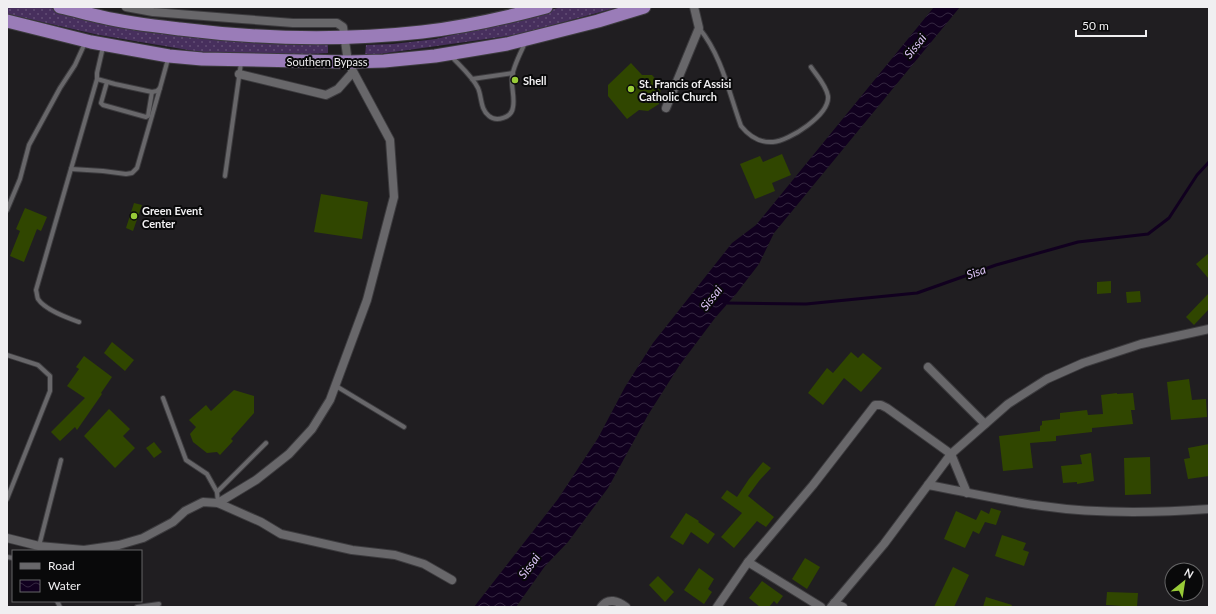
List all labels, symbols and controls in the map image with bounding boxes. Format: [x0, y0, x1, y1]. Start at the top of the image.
scale bar [1076, 12, 1146, 38]
text: 50 m [1082, 18, 1109, 33]
water label: Sissai [901, 30, 930, 61]
street label: Southern Bypass [287, 55, 368, 68]
place label: Shell [523, 74, 547, 87]
marker: Shell [510, 75, 520, 85]
place label: St. Francis of Assisi Catholic Church [639, 77, 732, 103]
marker: St. Francis of Assisi Catholic Church [626, 84, 636, 94]
place label: Green Event Center [142, 204, 203, 230]
marker: Green Event Center [129, 211, 139, 221]
water label: Sisa [964, 262, 988, 282]
water label: Sissai [697, 282, 725, 313]
legend [12, 550, 142, 602]
water label: Sissai [515, 550, 543, 581]
text: Road [48, 558, 75, 573]
north arrow [1164, 562, 1204, 602]
text: N [1182, 565, 1196, 581]
text: Water [48, 578, 81, 593]

